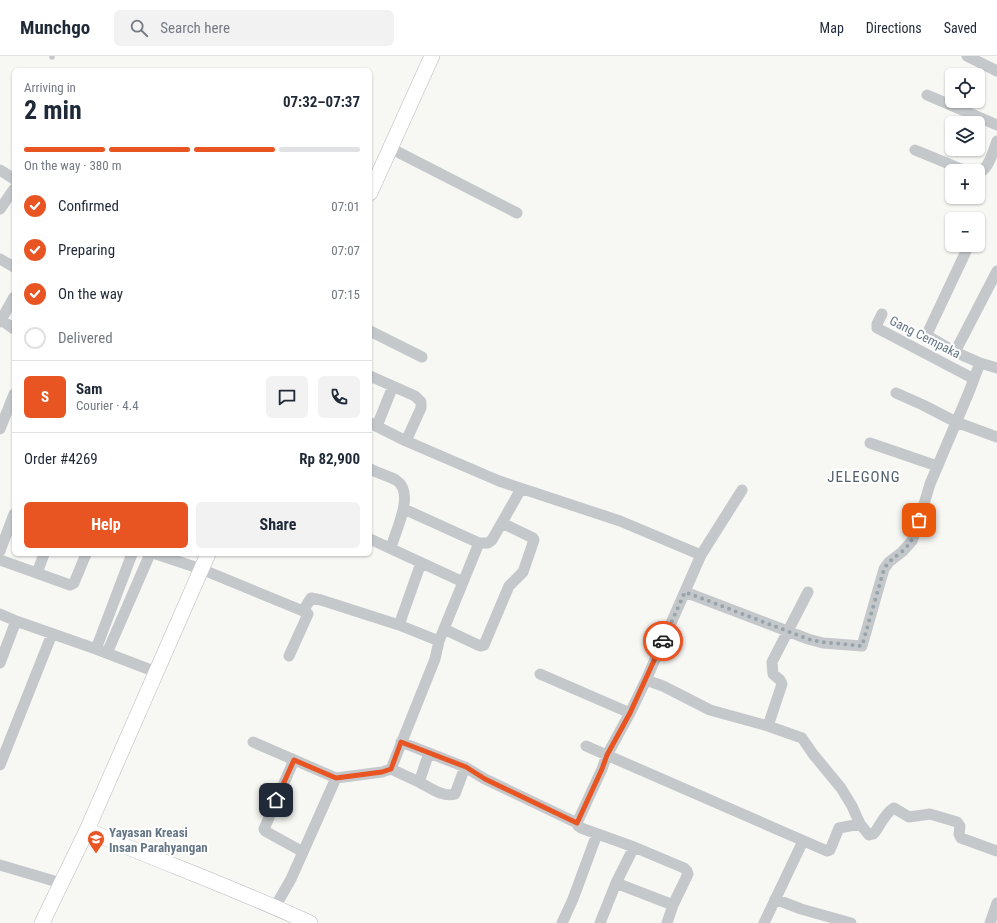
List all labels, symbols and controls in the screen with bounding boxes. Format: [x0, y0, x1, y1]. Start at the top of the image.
search box [114, 10, 394, 46]
text: Munchgo [20, 16, 90, 39]
icon: search [128, 17, 150, 39]
text: Search here [160, 19, 230, 37]
text: Map [820, 20, 844, 36]
text: Directions [866, 20, 922, 36]
text: Saved [944, 20, 977, 36]
map controls [945, 68, 985, 252]
button: locate [945, 68, 985, 108]
text: Arriving in [24, 80, 76, 95]
text: 07:32–07:37 [283, 93, 360, 111]
text: 2 min [24, 95, 82, 125]
button: layers [945, 116, 985, 156]
text: On the way · 380 m [24, 158, 121, 173]
button: + [945, 164, 985, 204]
icon: check [24, 195, 46, 217]
text: Confirmed [58, 197, 119, 215]
text: 07:01 [331, 199, 360, 214]
button: − [945, 212, 985, 252]
icon: check [24, 239, 46, 261]
text: Preparing [58, 241, 115, 259]
text: 07:07 [331, 243, 360, 258]
icon: check [24, 283, 46, 305]
text: On the way [58, 285, 123, 303]
text: 07:15 [331, 287, 360, 302]
street label: Gang Cempaka [887, 313, 963, 361]
text: Delivered [58, 329, 113, 347]
button: chat [266, 376, 308, 418]
button: phone [318, 376, 360, 418]
text: Sam [76, 380, 102, 398]
text: S [41, 388, 49, 406]
text: Courier · 4.4 [76, 398, 139, 413]
text: Order #4269 [24, 450, 98, 468]
text: Rp 82,900 [299, 450, 360, 468]
district label: JELEGONG [827, 468, 901, 486]
button: Help [24, 502, 188, 548]
button: Share [196, 502, 360, 548]
pin [902, 503, 936, 537]
icon: bag [908, 509, 930, 531]
courier [643, 621, 683, 661]
icon: car [652, 630, 674, 652]
pin [259, 783, 293, 817]
icon: home [265, 789, 287, 811]
place label: Yayasan Kreasi Insan Parahyangan [109, 825, 208, 855]
school or university icon: Yayasan Kreasi Insan Parahyangan [86, 829, 106, 854]

